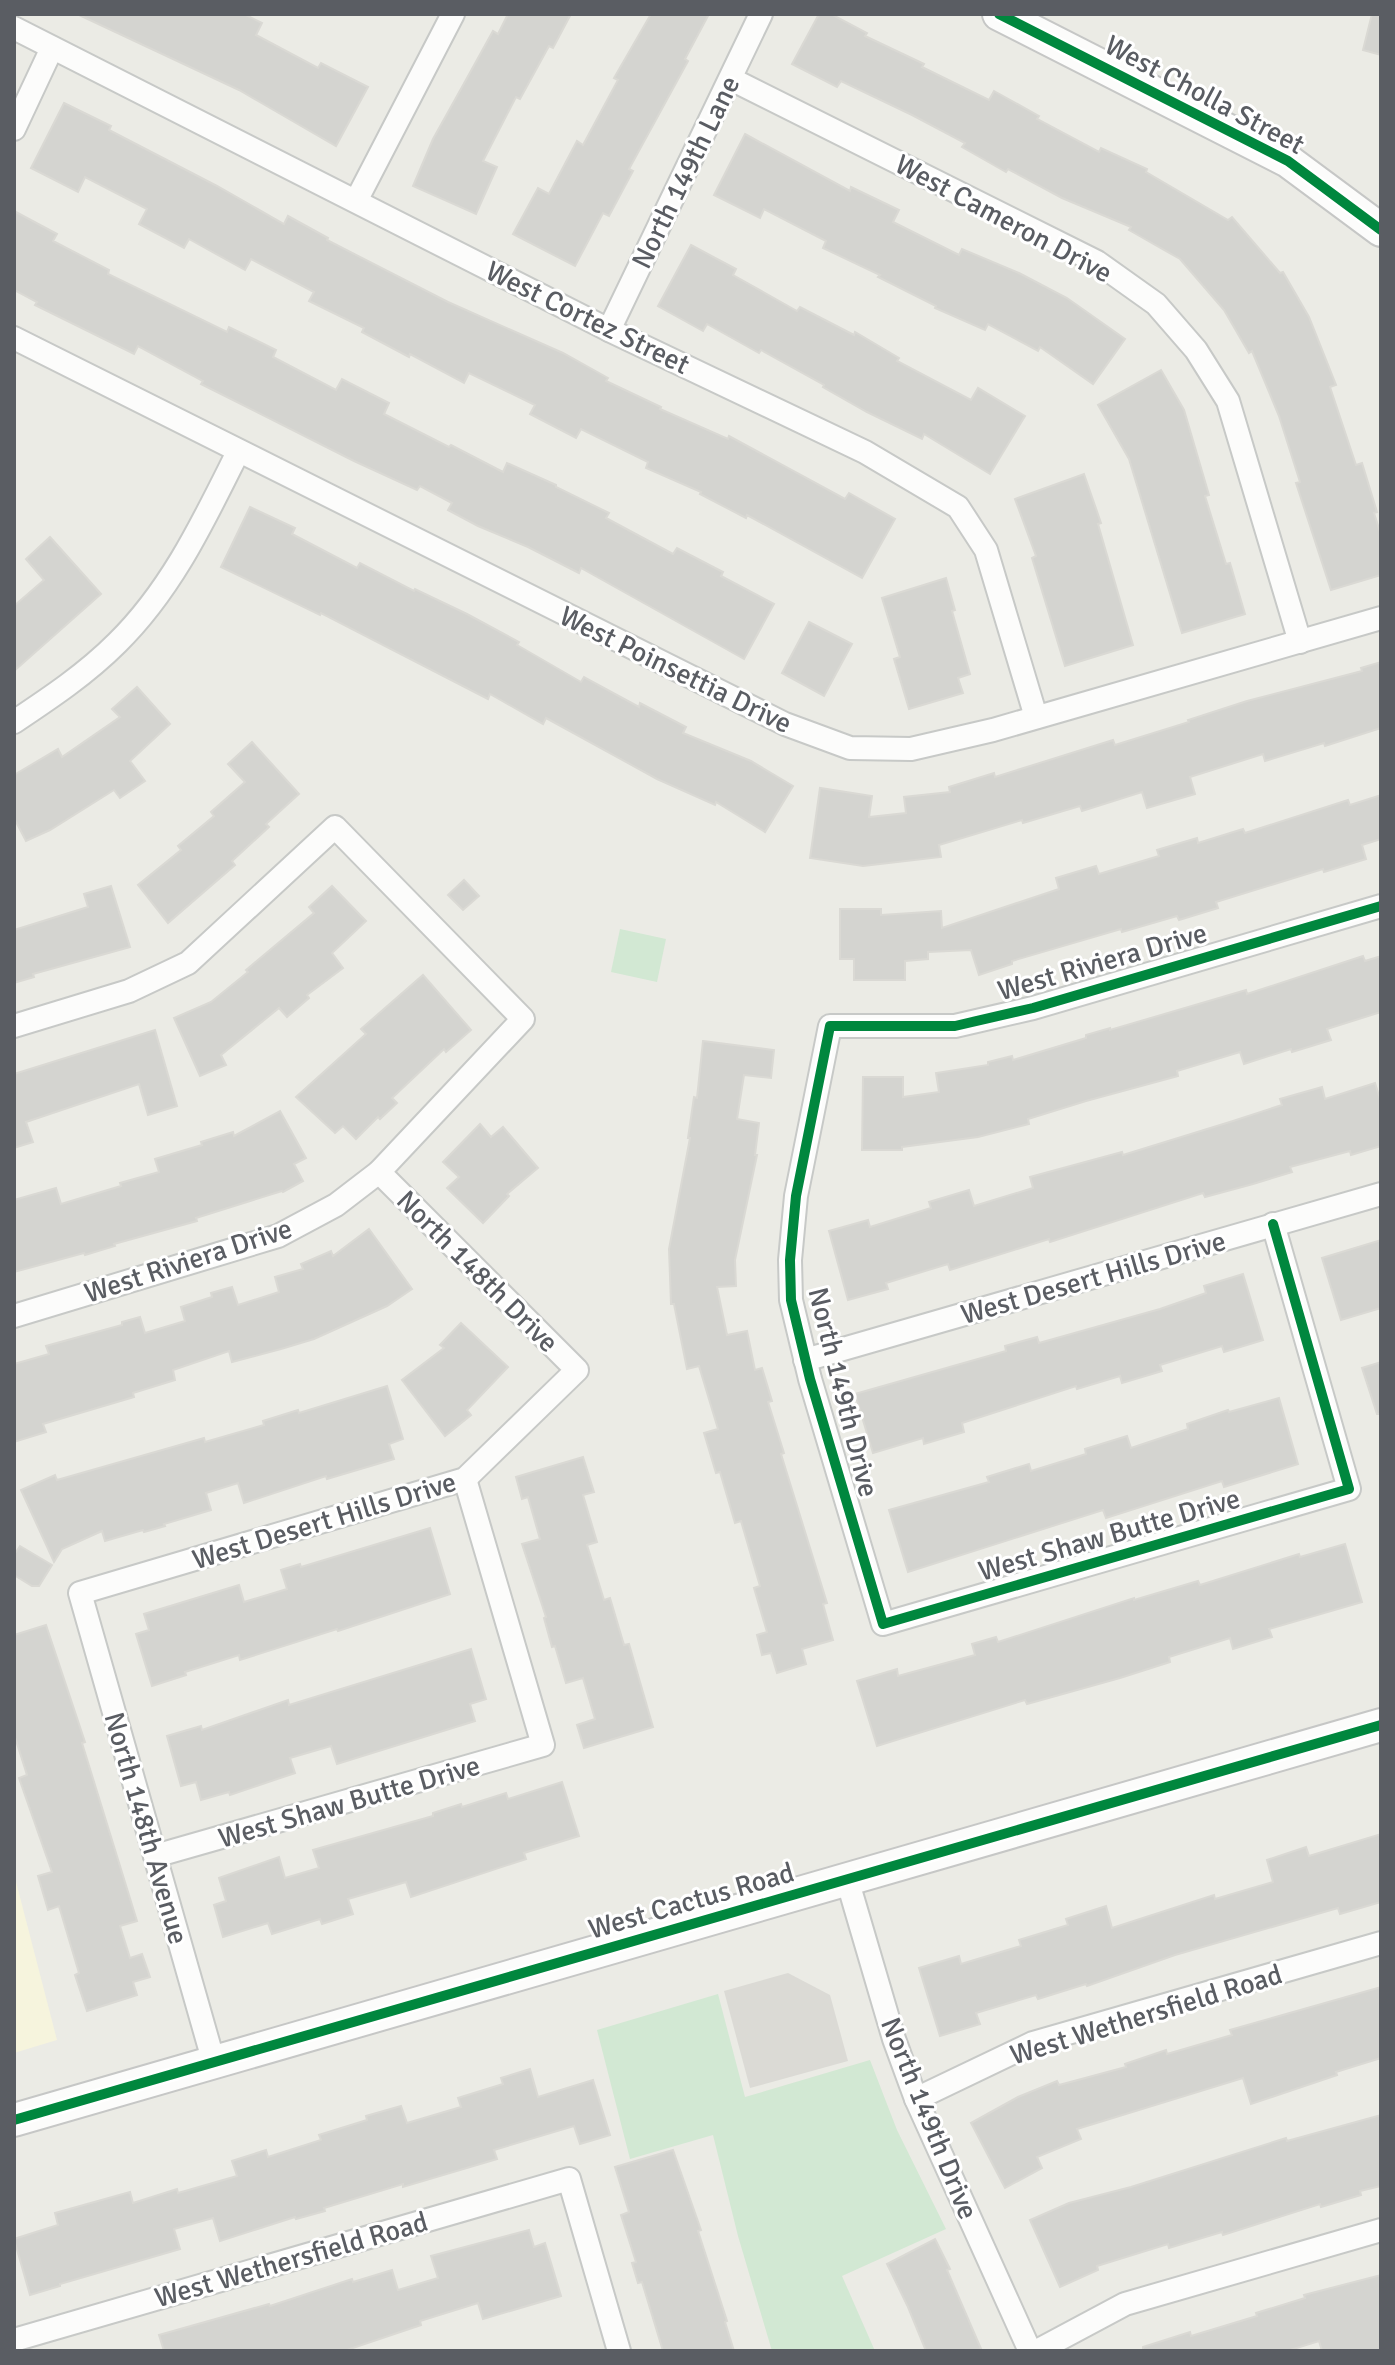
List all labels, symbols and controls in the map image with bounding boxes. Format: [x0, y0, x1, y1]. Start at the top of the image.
street label: West Cholla Street [1099, 28, 1310, 162]
street label: North 149th Lane [625, 71, 747, 274]
street label: West Cameron Drive [889, 147, 1118, 290]
street label: West Cortez Street [480, 254, 695, 382]
street label: West Poinsettia Drive [554, 599, 797, 741]
street label: West Riviera Drive [994, 916, 1211, 1008]
street label: North 148th Drive [389, 1184, 565, 1360]
street label: West Riviera Drive [80, 1211, 296, 1311]
street label: West Desert Hills Drive [957, 1224, 1230, 1332]
street label: North 149th Drive [801, 1284, 886, 1501]
street label: West Desert Hills Drive [188, 1465, 460, 1577]
street label: West Shaw Butte Drive [975, 1481, 1244, 1589]
street label: North 148th Avenue [97, 1708, 195, 1948]
street label: West Shaw Butte Drive [215, 1748, 484, 1856]
street label: West Cactus Road [585, 1855, 798, 1947]
street label: West Wethersfield Road [1006, 1957, 1286, 2073]
street label: North 149th Drive [873, 2012, 985, 2224]
street label: West Wethersfield Road [151, 2205, 432, 2315]

